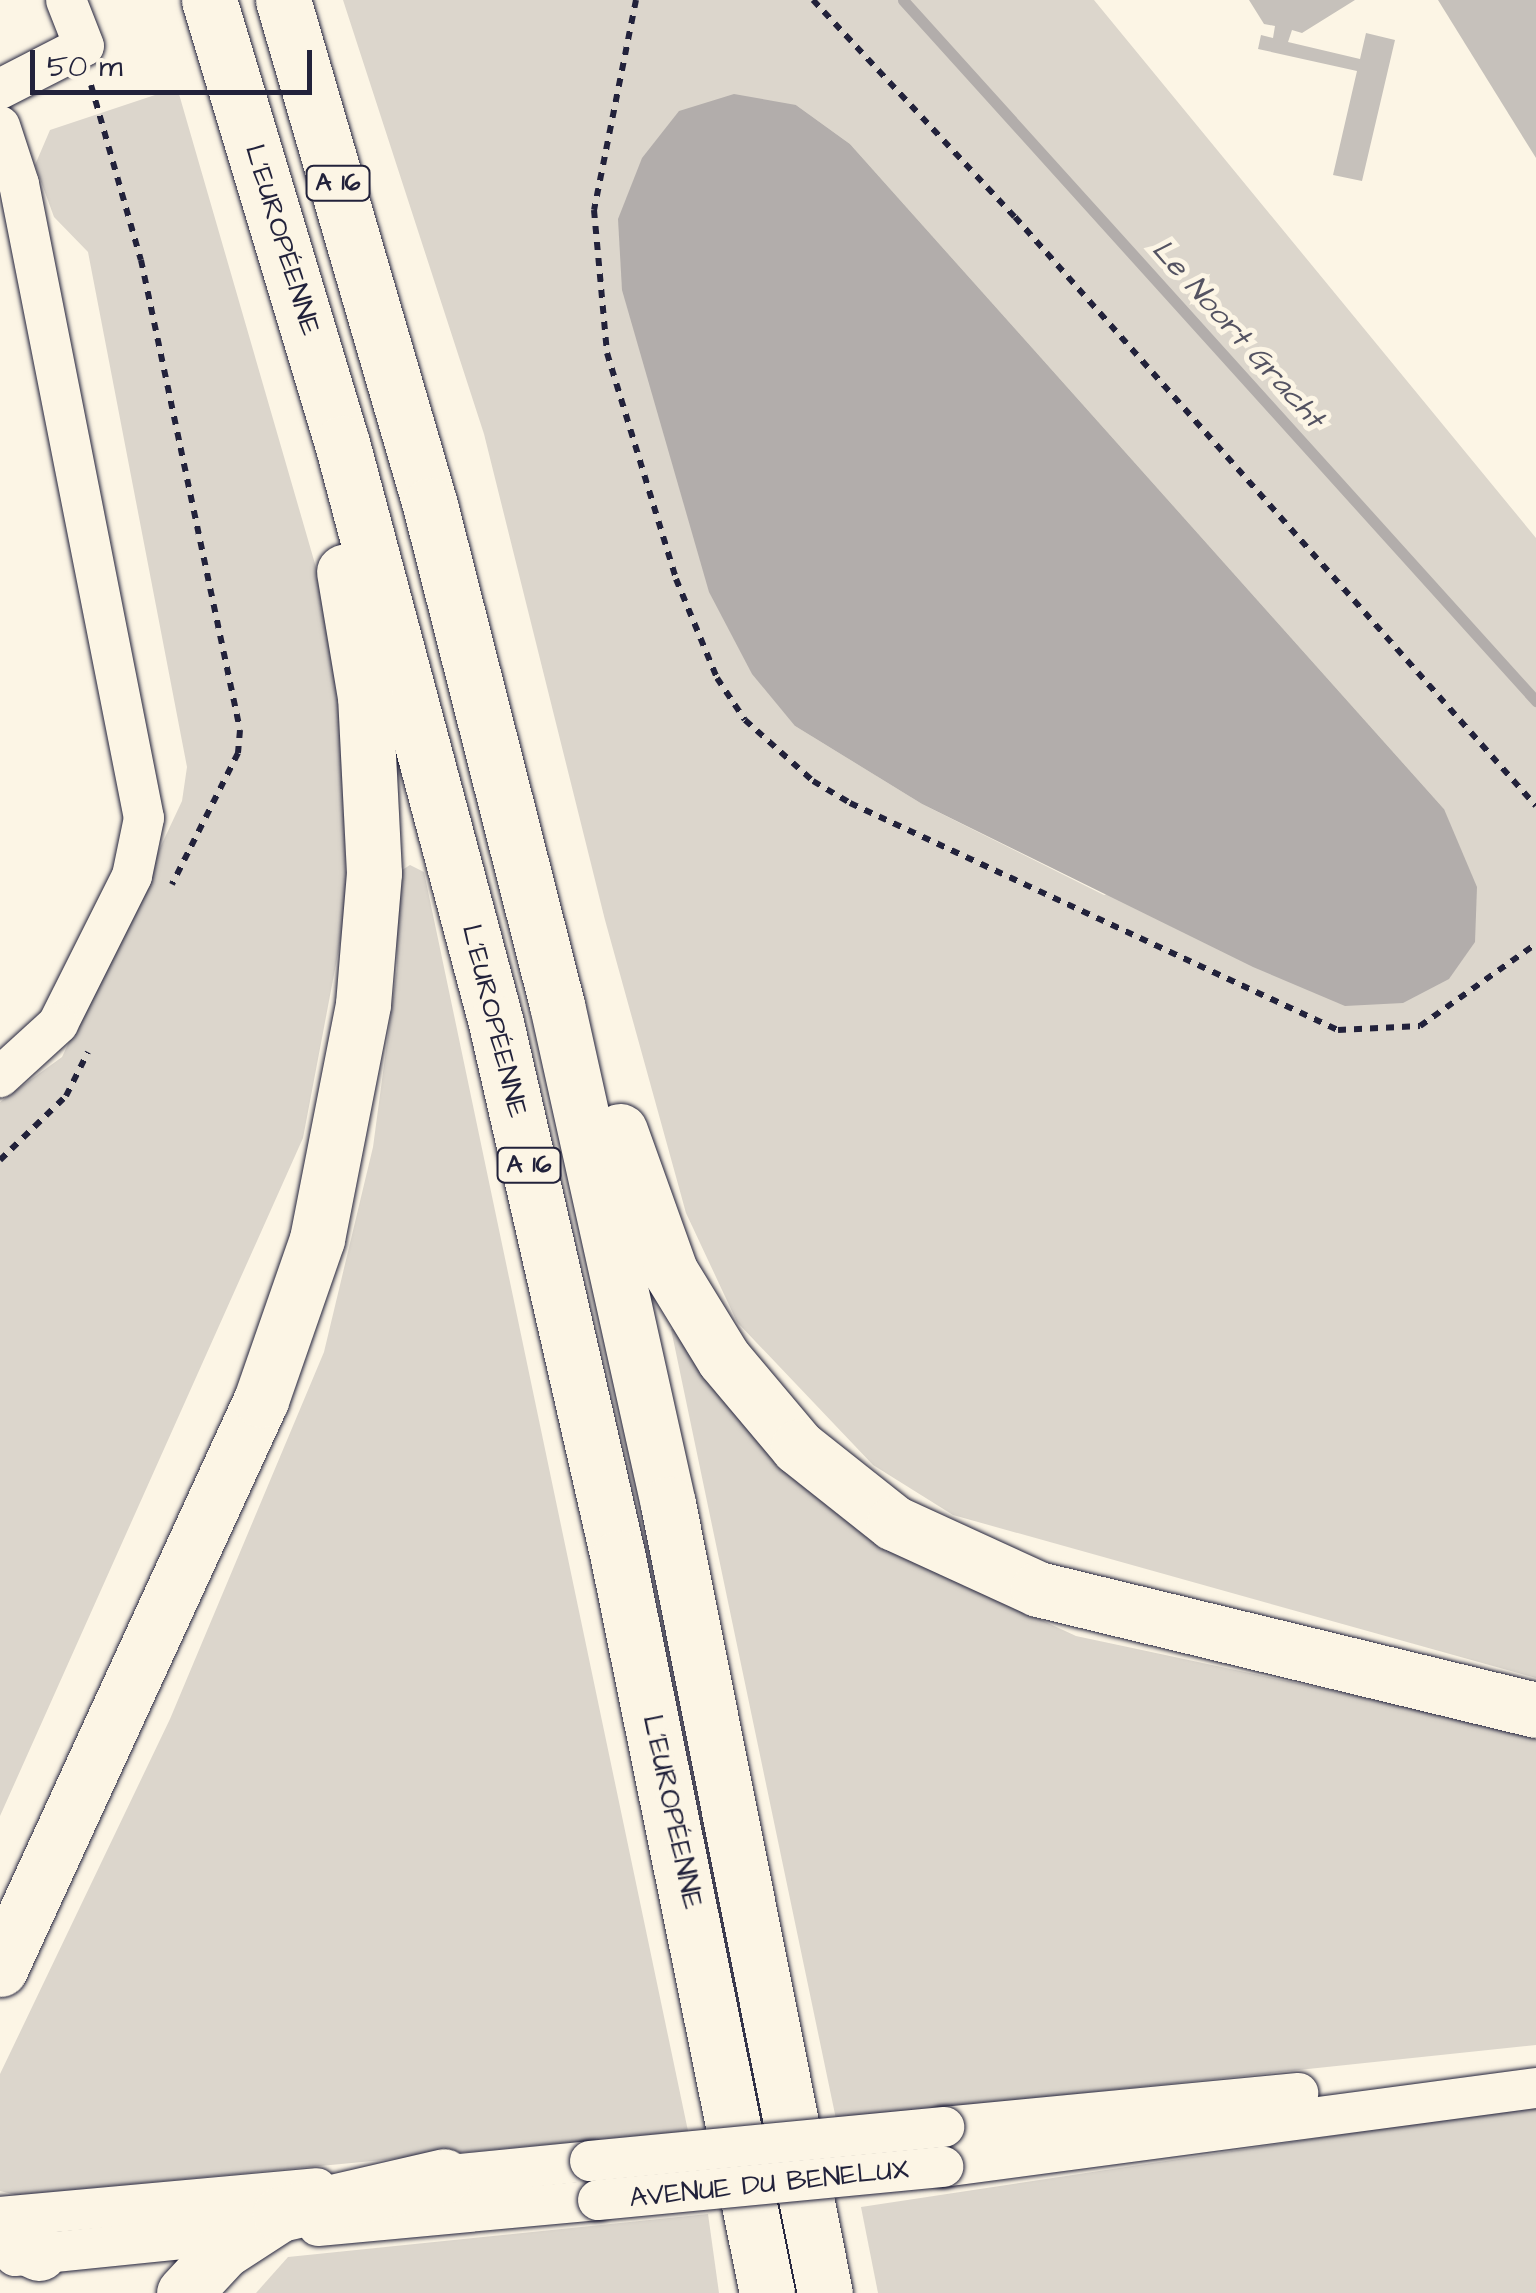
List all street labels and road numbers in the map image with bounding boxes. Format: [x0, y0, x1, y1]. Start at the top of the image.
street label: L'EUROPÉENNE [237, 141, 327, 339]
road number: A 16 [306, 163, 370, 203]
street label: L'EUROPÉENNE [454, 921, 534, 1121]
road number: A 16 [496, 1145, 562, 1185]
street label: L'EUROPÉENNE [635, 1712, 709, 1912]
street label: AVENUE DU BENELUX [628, 2153, 910, 2215]

